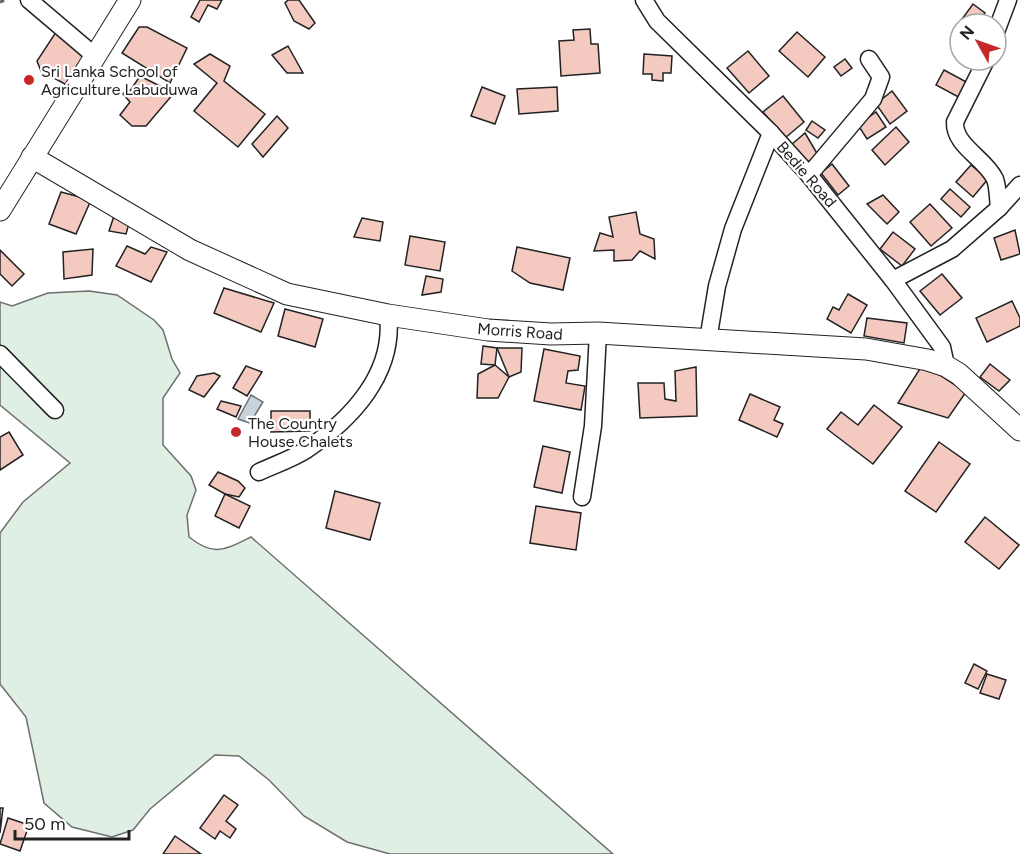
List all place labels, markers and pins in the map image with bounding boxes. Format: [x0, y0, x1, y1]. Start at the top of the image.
place label: Sri Lanka School of Agriculture Labuduwa [41, 62, 198, 99]
marker: Sri Lanka School of Agriculture Labuduwa [22, 73, 36, 87]
place label: The Country House Chalets [248, 414, 353, 451]
marker: The Country House Chalets [229, 425, 243, 439]

